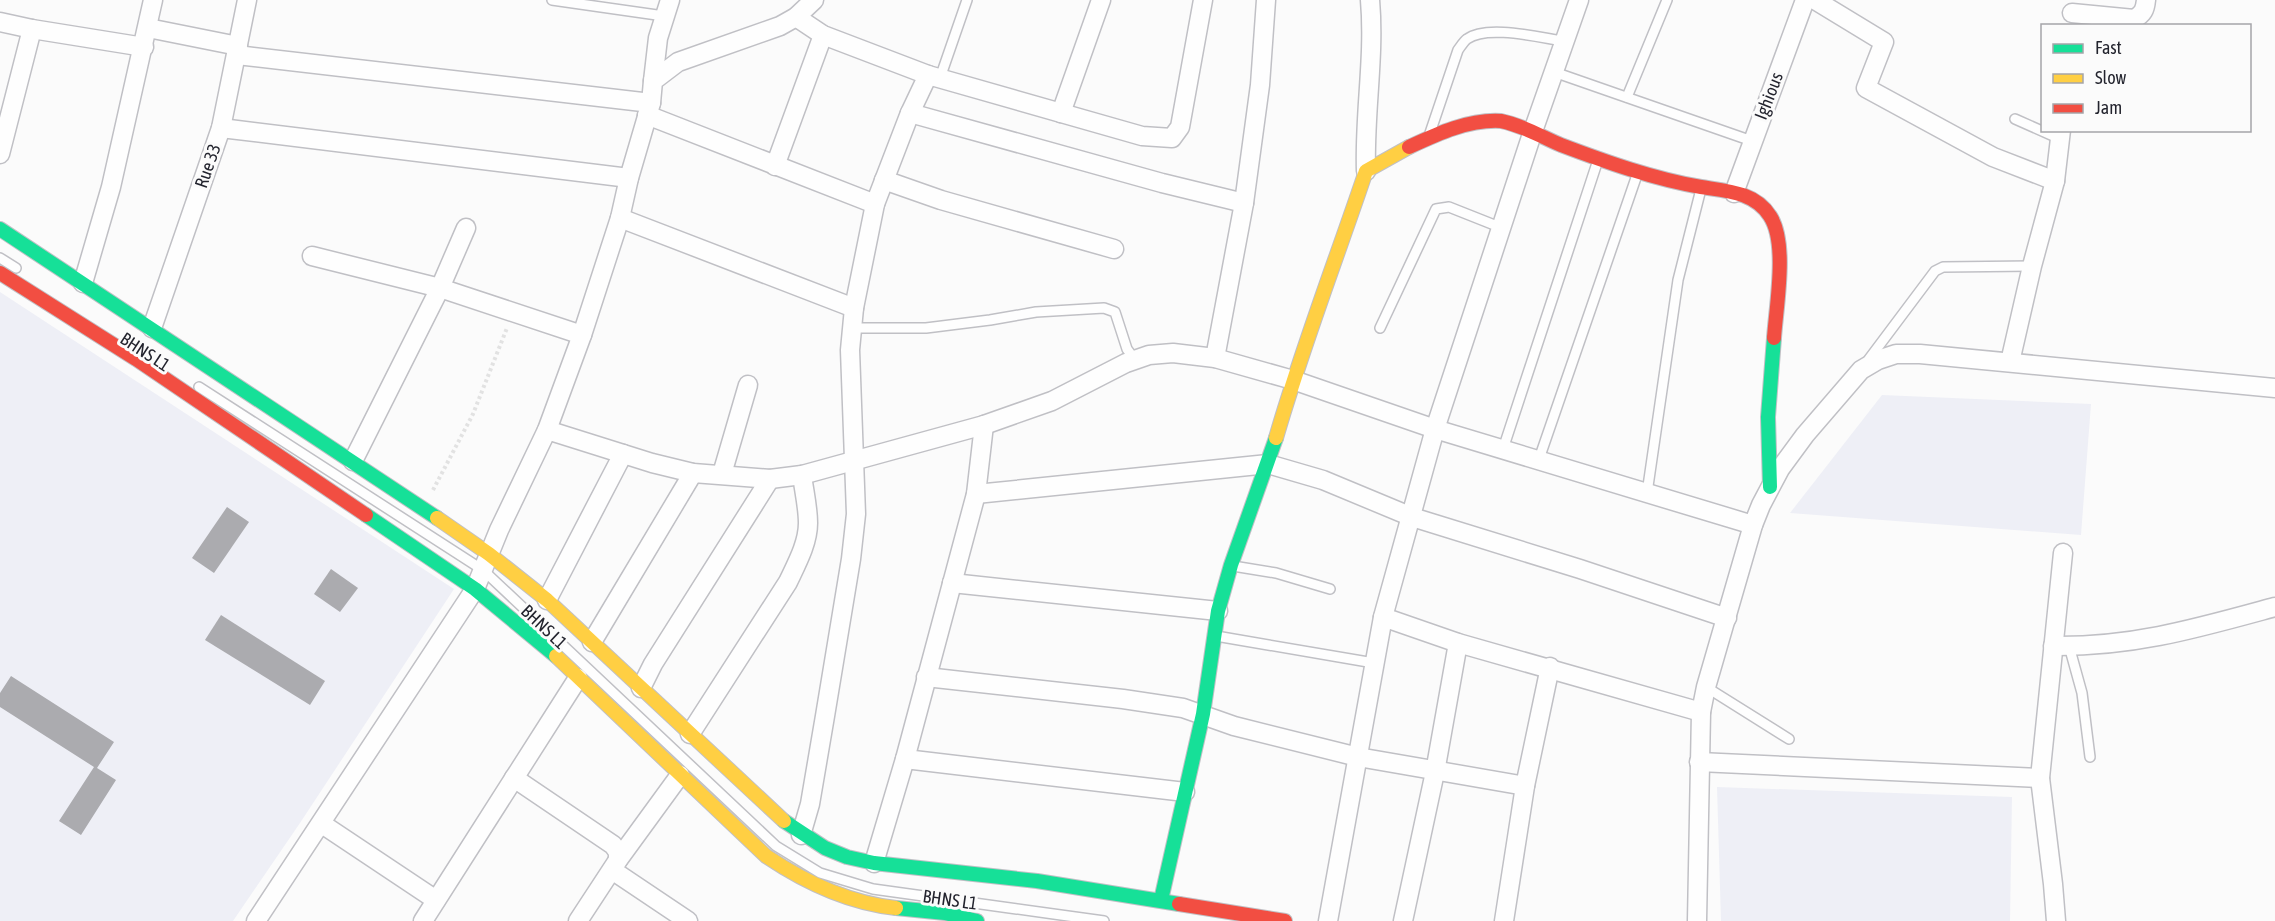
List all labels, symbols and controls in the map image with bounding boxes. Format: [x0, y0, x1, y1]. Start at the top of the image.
legend [2041, 24, 2251, 132]
text: Fast [2095, 37, 2122, 58]
text: Slow [2095, 67, 2126, 88]
street label: Ighious [1750, 69, 1787, 122]
text: Jam [2095, 97, 2122, 118]
street label: Rue 33 [190, 141, 225, 191]
street label: BHNS L1 [116, 328, 174, 375]
street label: BHNS L1 [517, 600, 572, 653]
street label: BHNS L1 [921, 885, 979, 914]

